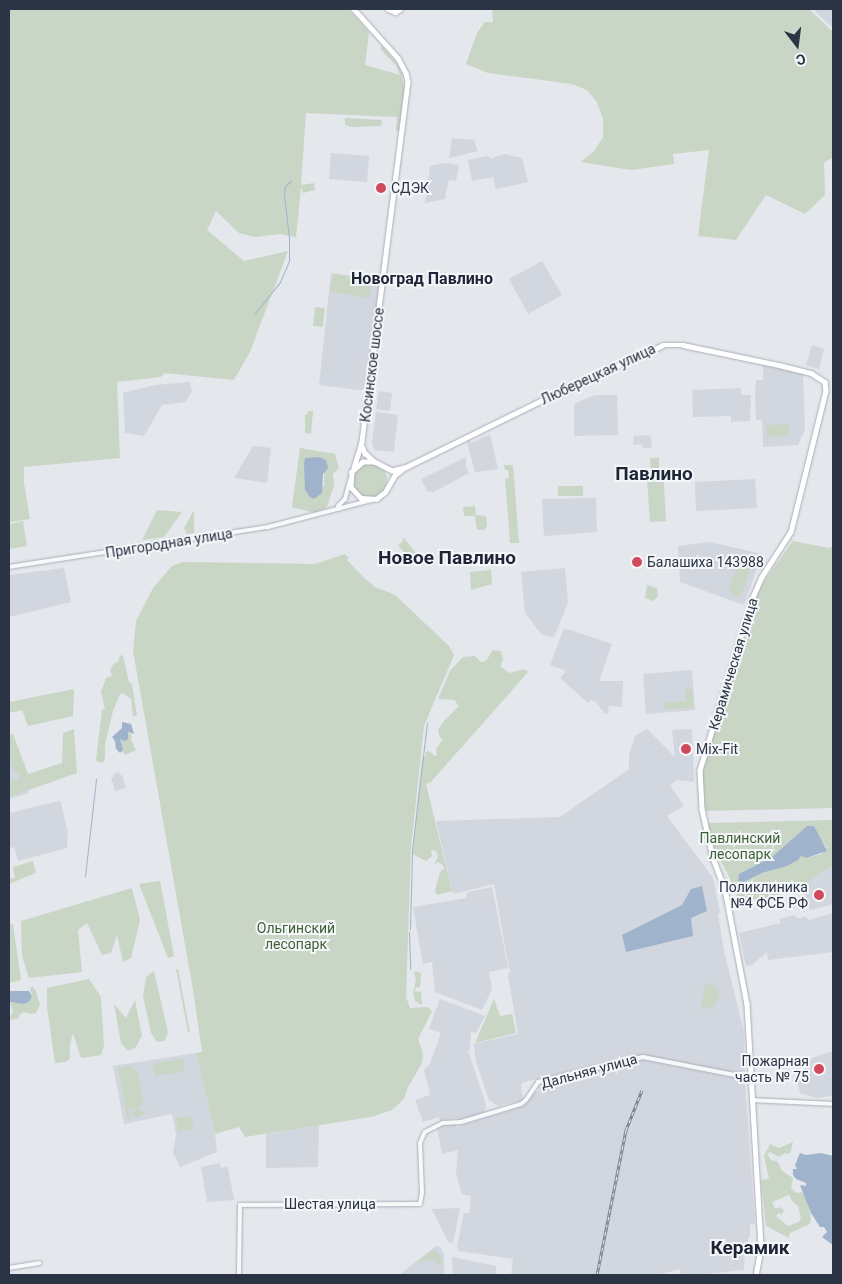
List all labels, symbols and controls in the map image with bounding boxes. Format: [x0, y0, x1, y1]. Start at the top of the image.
north arrow [772, 20, 822, 70]
text: С [794, 51, 807, 68]
place label: СДЭК [391, 180, 429, 196]
marker: СДЭК [375, 182, 387, 194]
district label: Новоград Павлино [351, 269, 493, 289]
street label: Косинское шоссе [357, 307, 387, 423]
street label: Люберецкая улица [538, 340, 658, 408]
district label: Павлино [615, 463, 693, 485]
street label: Пригородная улица [104, 525, 234, 561]
district label: Новое Павлино [378, 547, 516, 569]
place label: Балашиха 143988 [647, 554, 764, 570]
marker: Балашиха 143988 [631, 556, 643, 568]
street label: Керамическая улица [705, 596, 761, 732]
place label: Mix-Fit [696, 741, 738, 757]
marker: Mix-Fit [680, 743, 692, 755]
park label: Павлинский лесопарк [700, 830, 780, 862]
place label: Поликлиника №4 ФСБ РФ [719, 879, 808, 912]
marker: Поликлиника №4 ФСБ РФ [812, 888, 826, 902]
park label: Ольгинский лесопарк [257, 920, 335, 952]
street label: Дальняя улица [539, 1050, 639, 1092]
place label: Пожарная часть № 75 [735, 1053, 809, 1086]
marker: Пожарная часть № 75 [813, 1063, 825, 1075]
street label: Шестая улица [284, 1196, 376, 1212]
district label: Керамик [710, 1237, 790, 1259]

